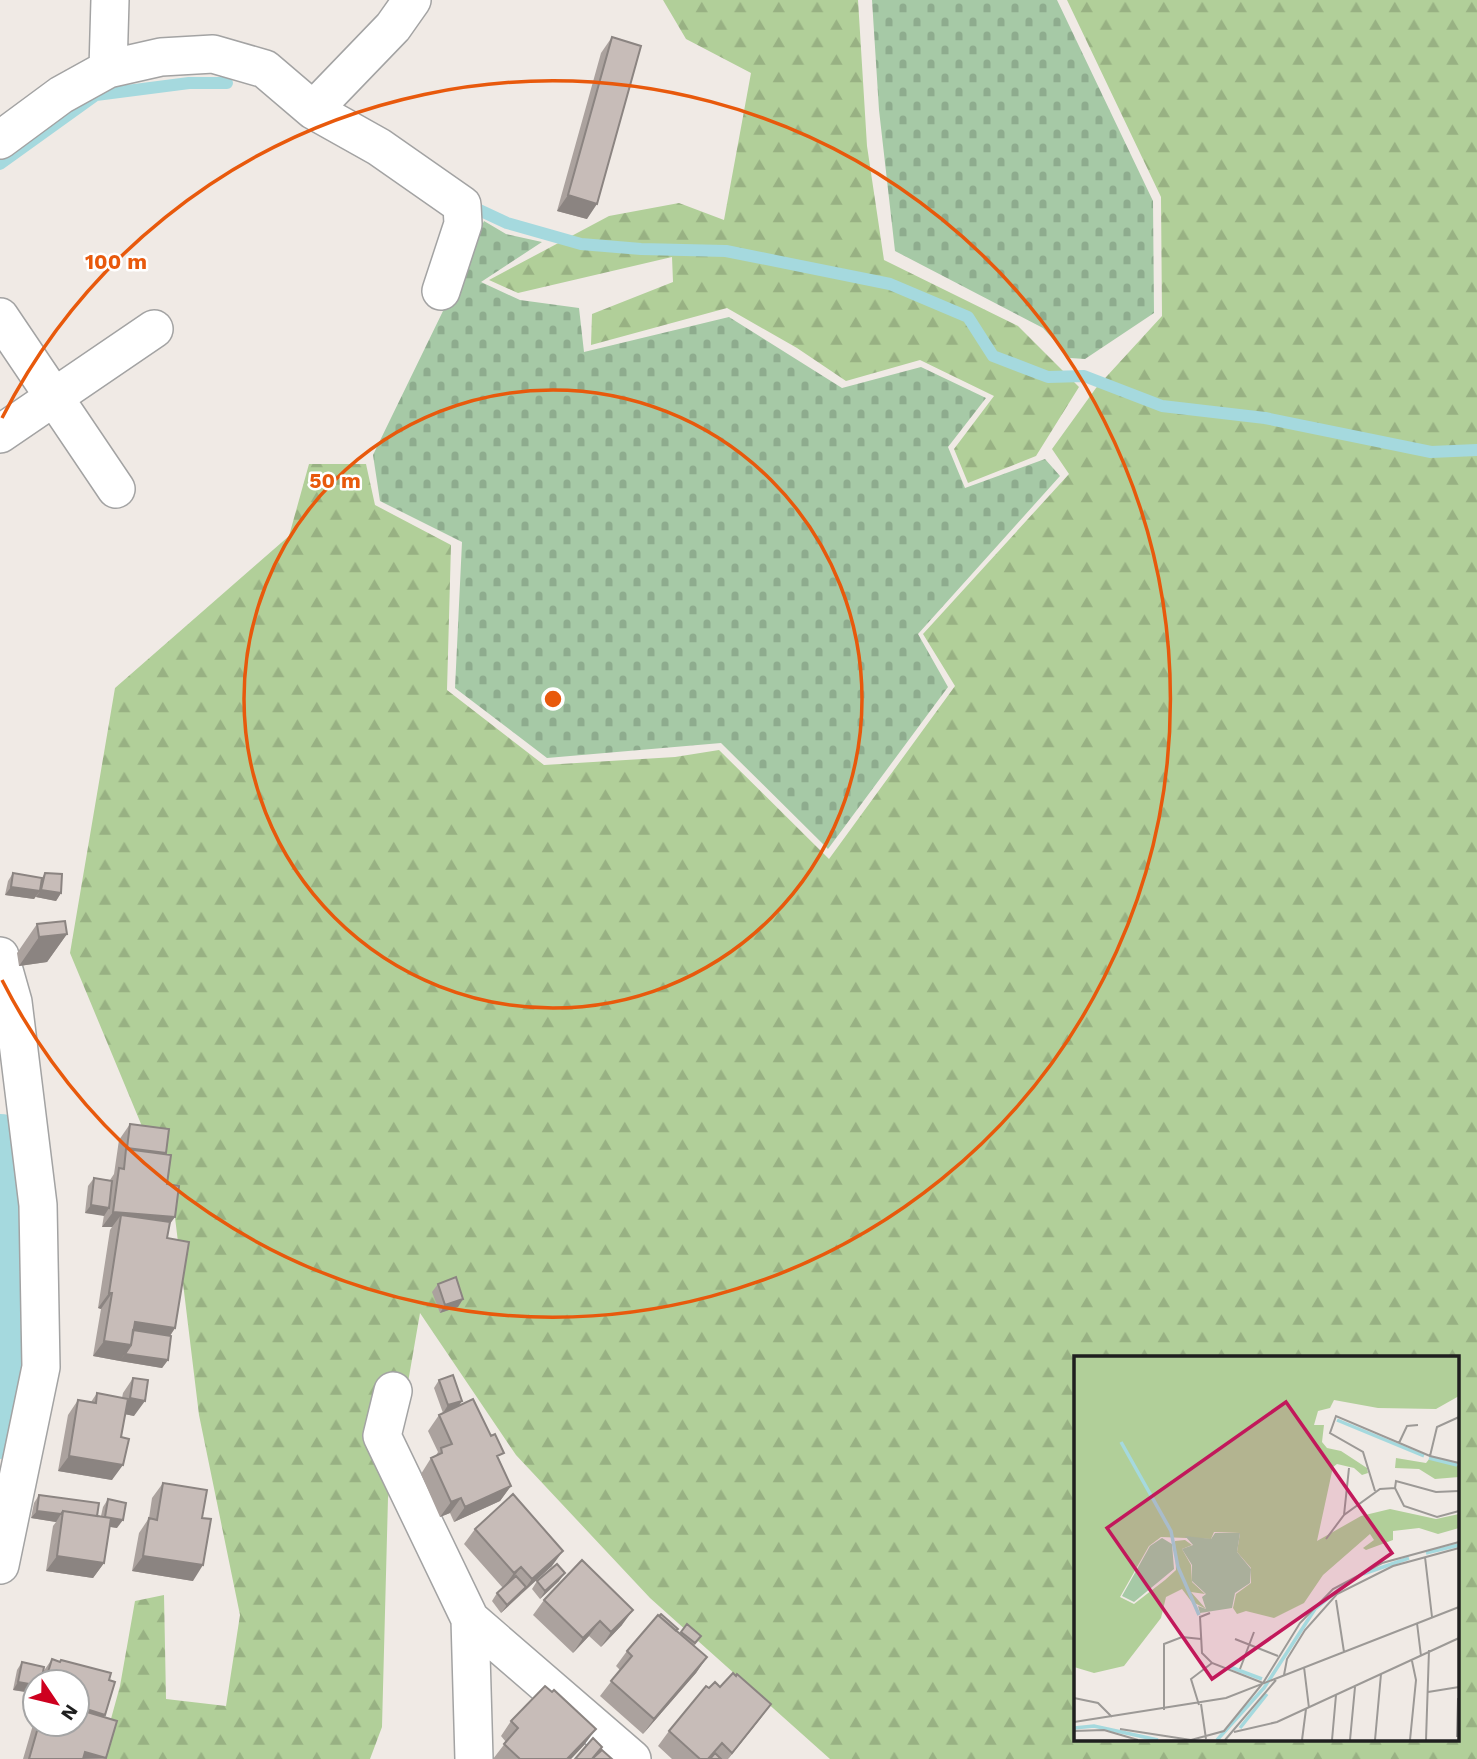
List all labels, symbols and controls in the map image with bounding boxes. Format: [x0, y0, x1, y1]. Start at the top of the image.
text: 100 m [85, 249, 147, 274]
text: 50 m [309, 468, 361, 493]
centre of rings [541, 687, 565, 711]
inset map [1074, 1356, 1460, 1742]
north arrow [21, 1668, 91, 1738]
text: N [56, 1700, 83, 1725]

